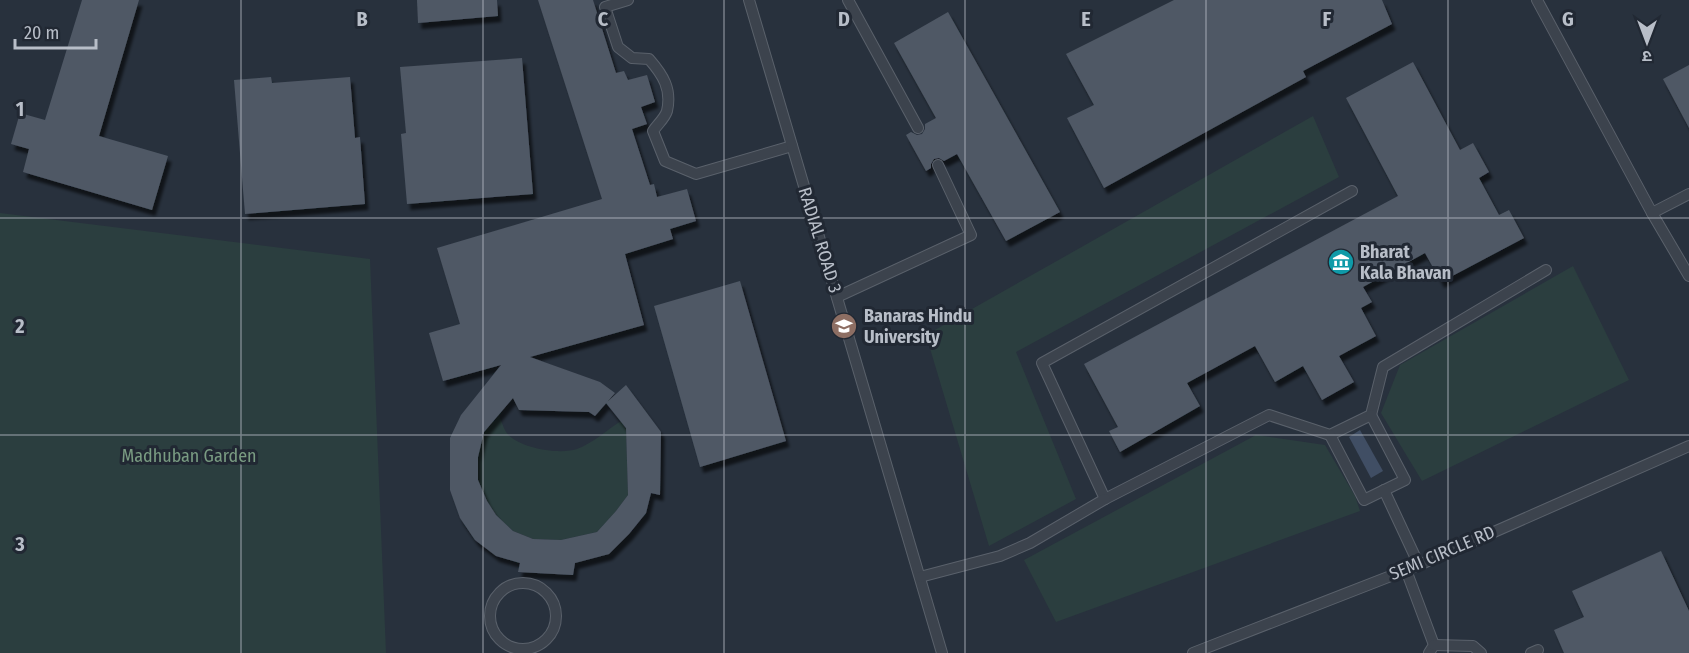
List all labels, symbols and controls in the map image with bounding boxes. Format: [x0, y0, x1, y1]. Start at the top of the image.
text: B [356, 7, 368, 31]
text: C [598, 7, 609, 31]
text: D [838, 7, 850, 31]
text: E [1081, 7, 1091, 31]
text: F [1323, 7, 1332, 31]
text: G [1562, 7, 1574, 31]
scale bar [15, 12, 96, 50]
north arrow [1617, 12, 1677, 72]
text: 20 m [24, 22, 59, 44]
text: उ [1642, 47, 1652, 66]
text: 1 [16, 97, 24, 121]
street label: RADIAL ROAD 3 [794, 185, 846, 295]
place label: Bharat Kala Bhavan [1360, 241, 1451, 284]
museum icon: Bharat Kala Bhavan [1326, 247, 1356, 277]
place label: Banaras Hindu University [864, 305, 972, 348]
school or university icon: Banaras Hindu University [829, 311, 859, 341]
text: 2 [14, 314, 25, 338]
park label: Madhuban Garden [121, 445, 257, 467]
street label: SEMI CIRCLE RD [1386, 521, 1498, 585]
text: 3 [14, 532, 25, 556]

